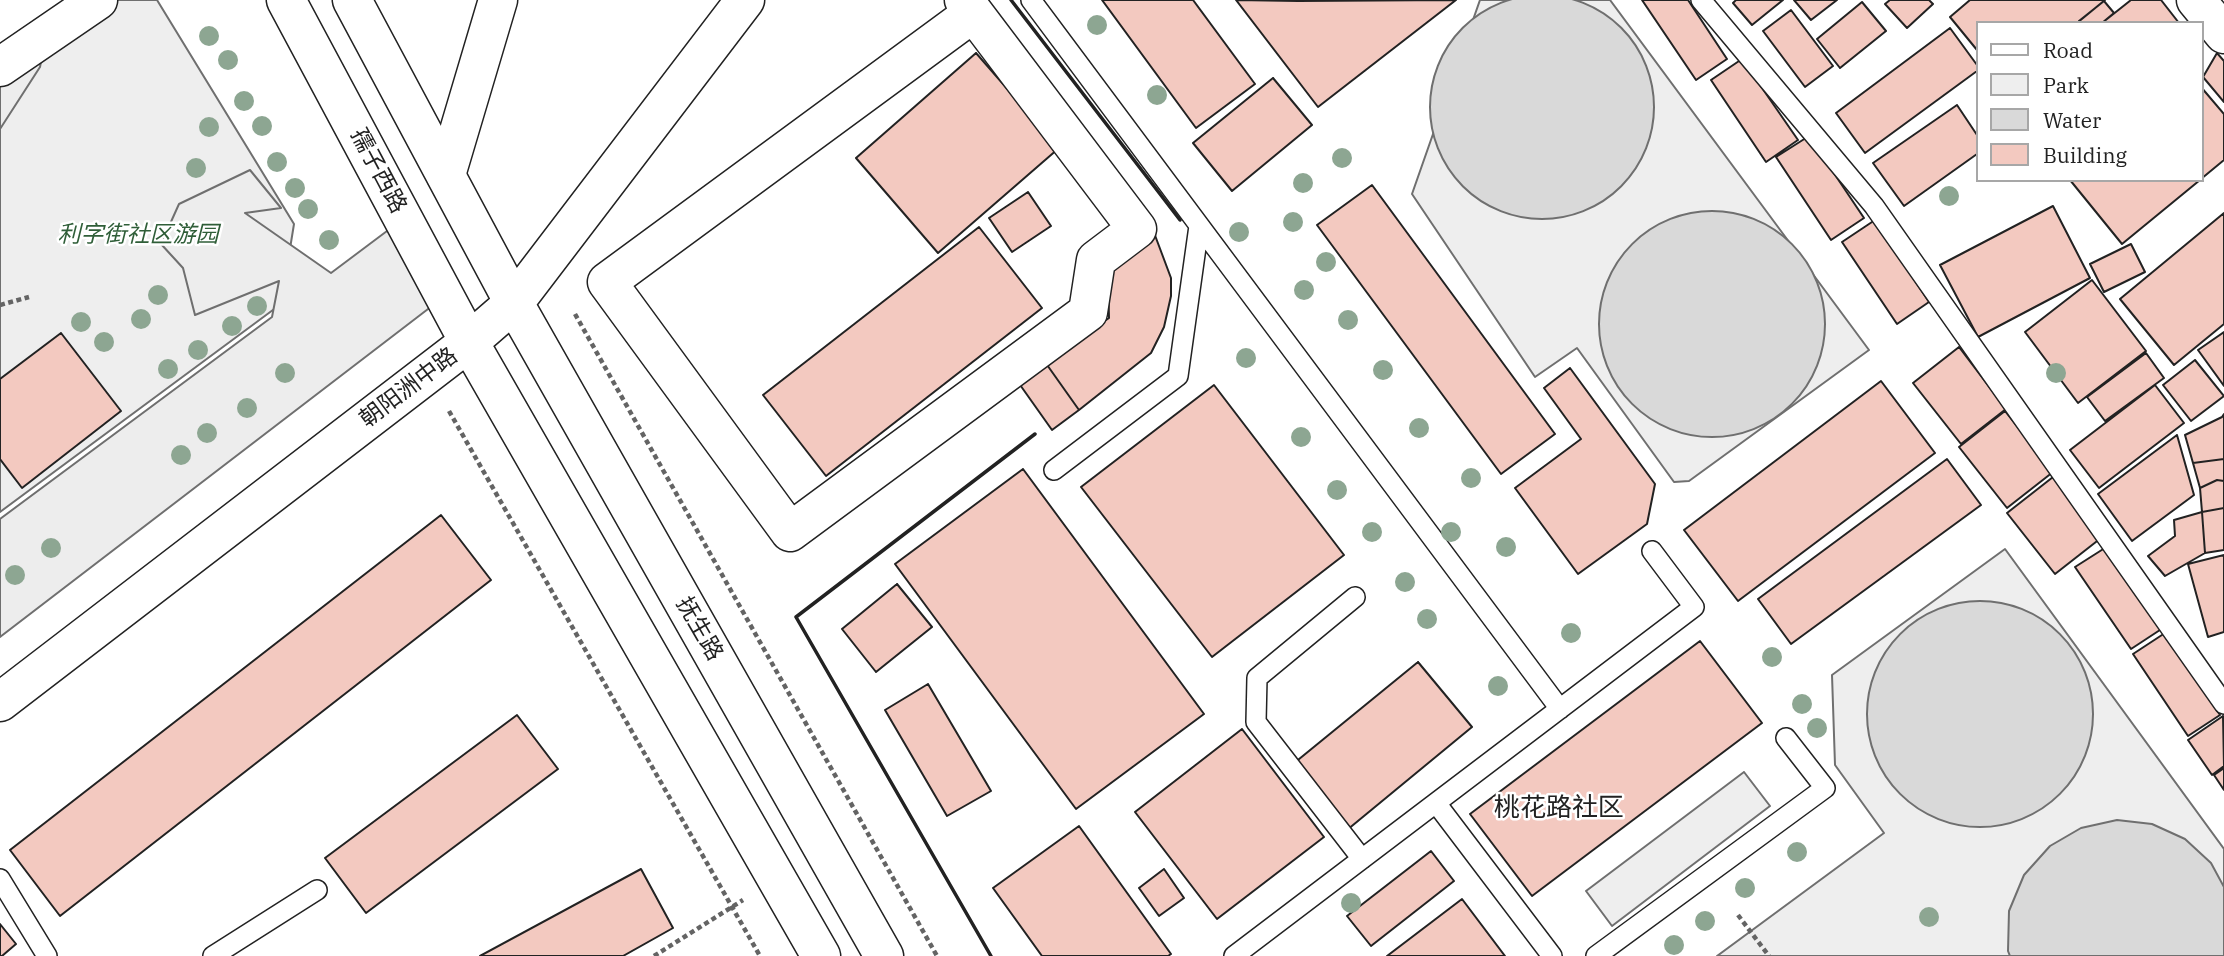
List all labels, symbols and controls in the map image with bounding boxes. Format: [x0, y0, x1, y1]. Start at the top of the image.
legend [1976, 21, 2203, 182]
text: Road [2043, 36, 2093, 64]
text: Park [2043, 71, 2089, 99]
text: Water [2043, 106, 2101, 134]
street label: 孺子西路 [344, 124, 412, 218]
text: Building [2043, 141, 2127, 169]
park label: 利字街社区游园 [58, 221, 218, 249]
street label: 朝阳洲中路 [355, 342, 463, 434]
street label: 抚生路 [670, 592, 728, 666]
district label: 桃花路社区 [1494, 792, 1624, 824]

